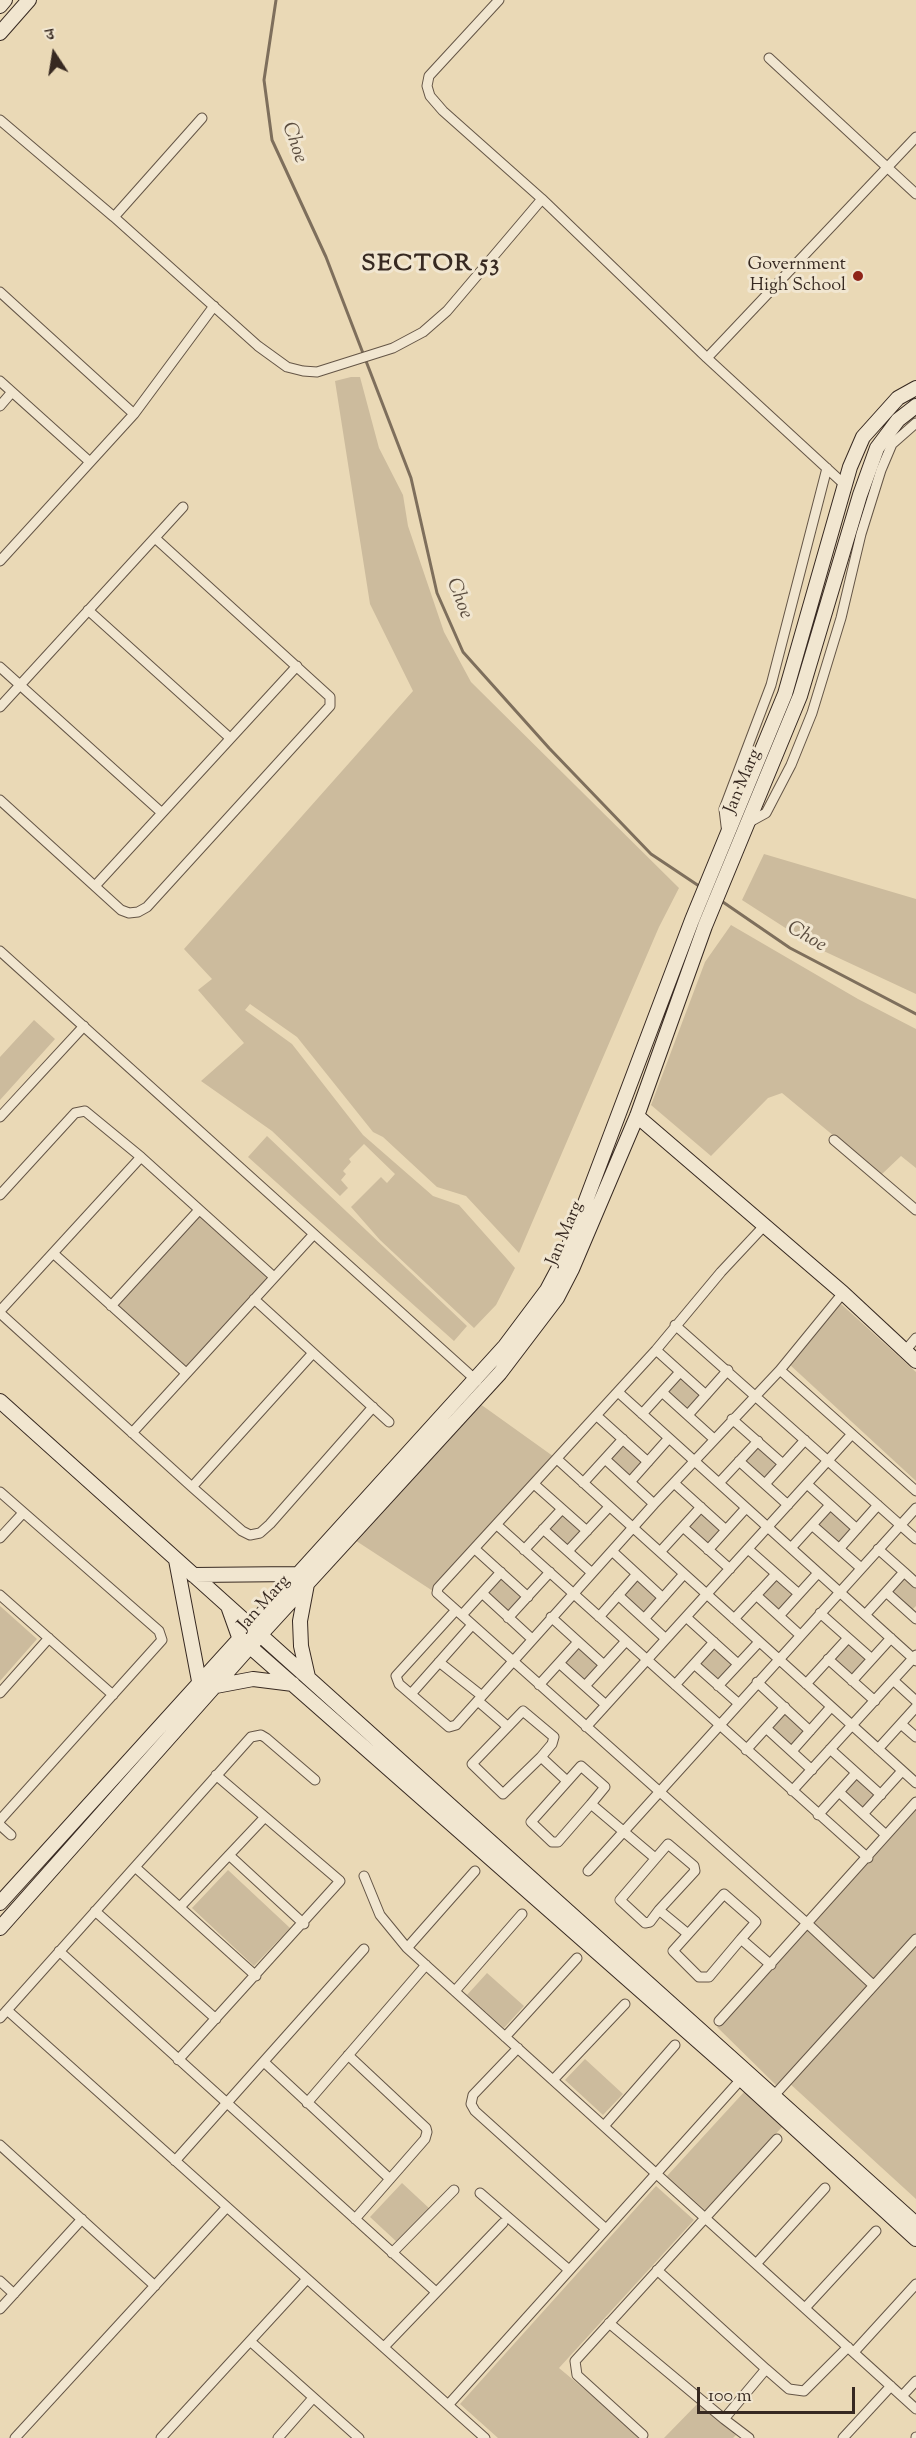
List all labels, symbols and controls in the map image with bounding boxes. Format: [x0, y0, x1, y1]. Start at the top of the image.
north arrow [24, 24, 84, 84]
text: उ [44, 24, 57, 48]
water label: Choe [275, 119, 311, 167]
district label: SECTOR 53 [361, 252, 501, 280]
place label: Government High School [748, 255, 846, 298]
marker: Government High School [851, 269, 865, 283]
water label: Choe [439, 575, 477, 623]
street label: Jan Marg [721, 746, 767, 818]
water label: Choe [782, 917, 830, 959]
street label: Jan Marg [543, 1198, 589, 1270]
street label: Jan Marg [234, 1571, 296, 1637]
scale bar [700, 2375, 858, 2413]
text: 100 m [708, 2384, 752, 2410]

